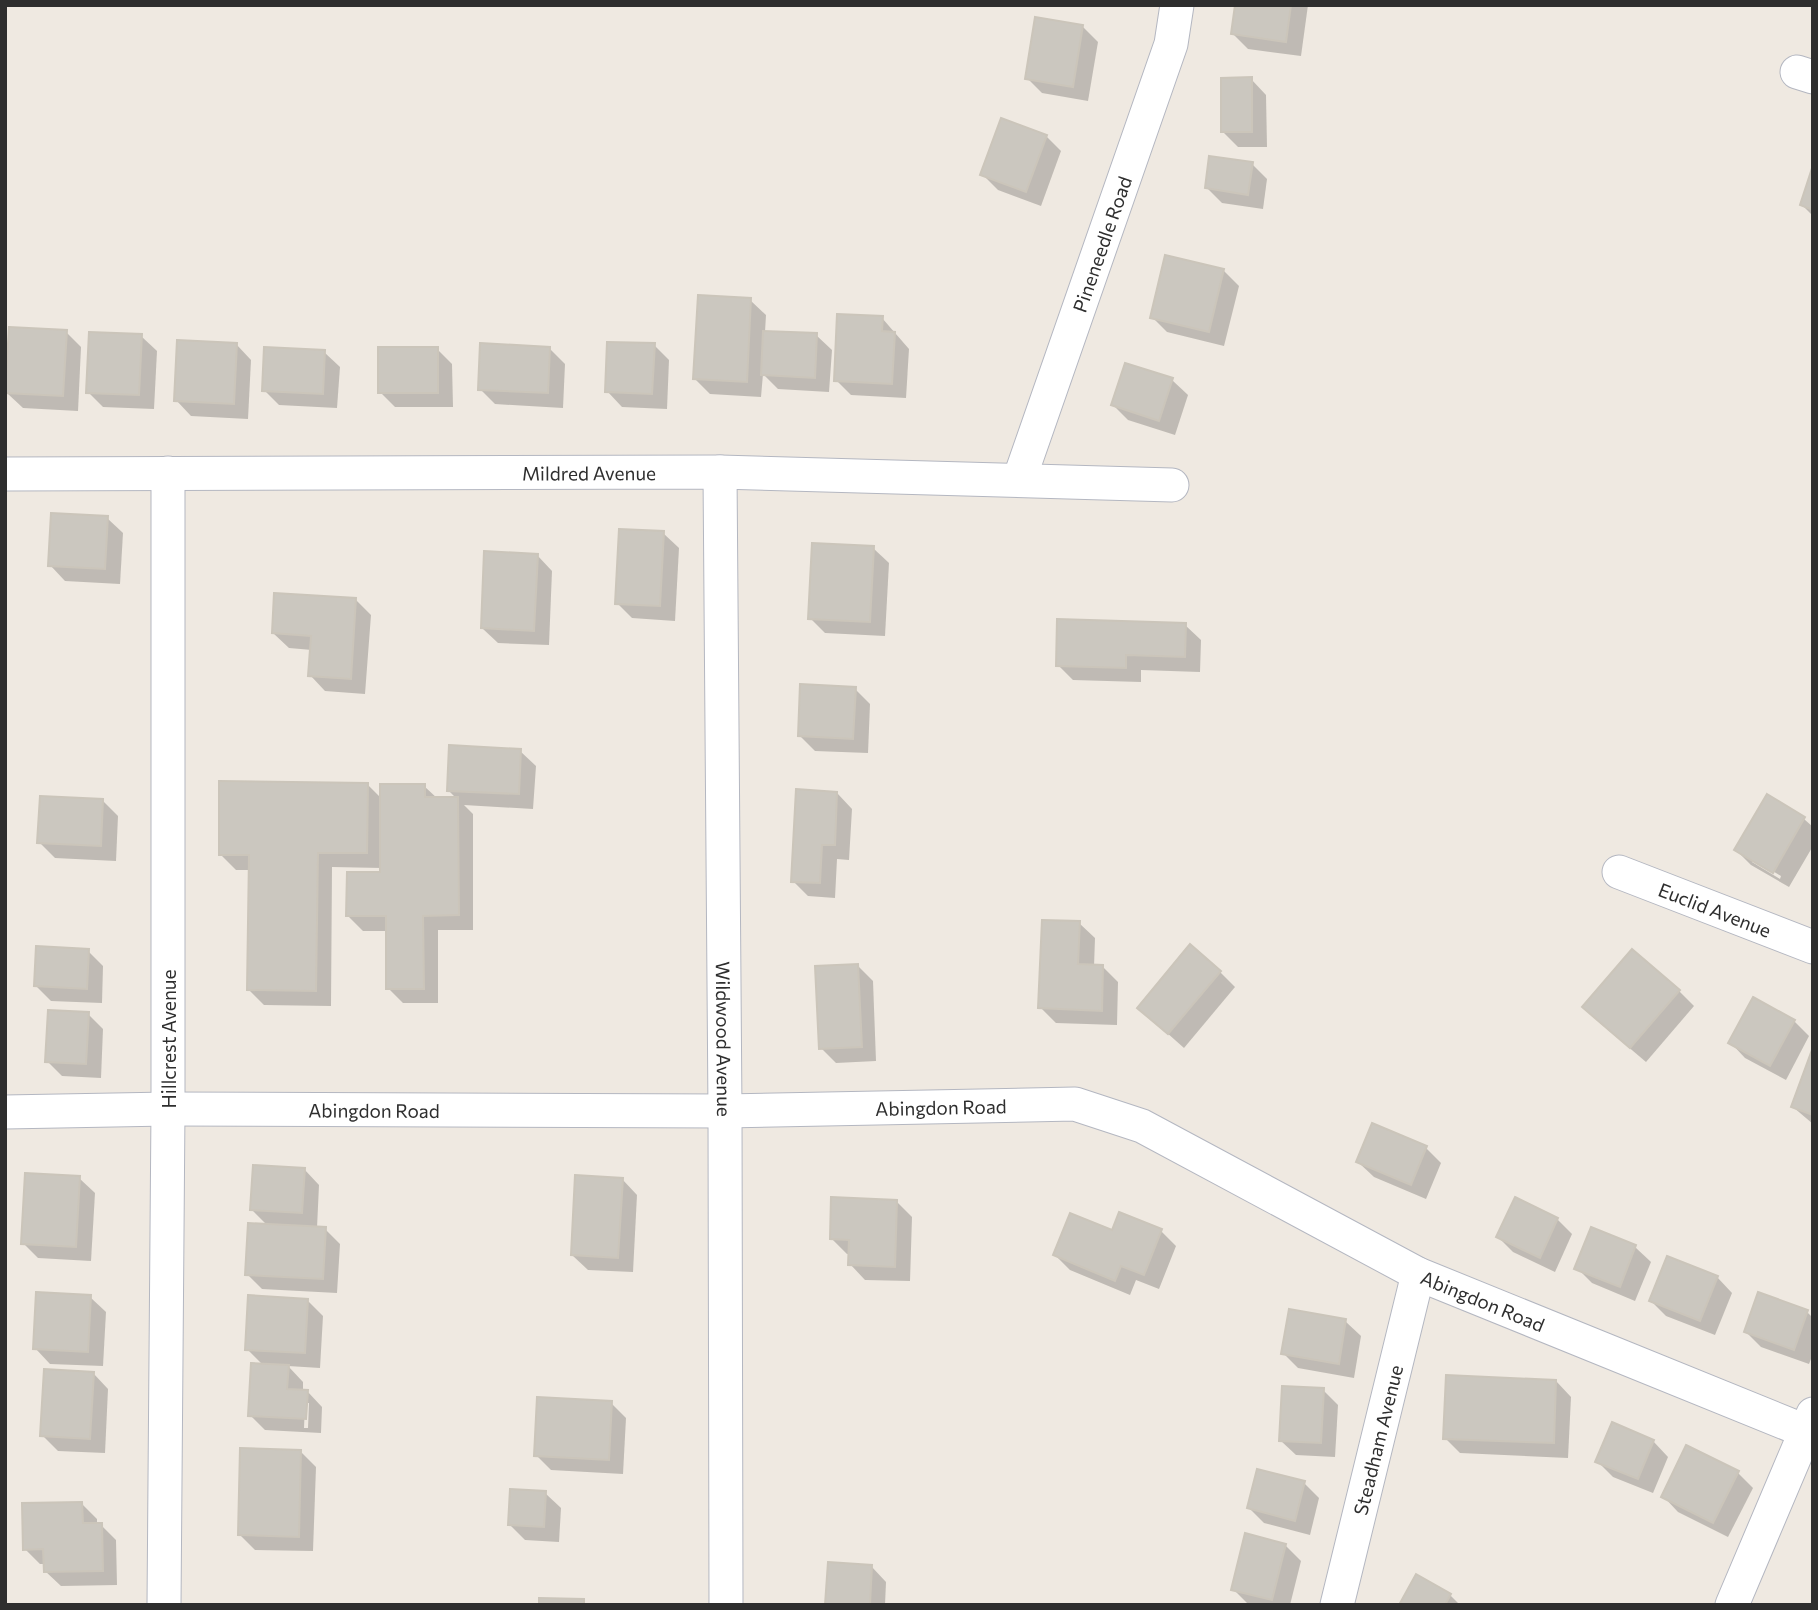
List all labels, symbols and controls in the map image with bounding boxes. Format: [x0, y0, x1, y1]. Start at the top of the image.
street label: Pineneedle Road [1067, 173, 1136, 315]
street label: Mildred Avenue [522, 461, 656, 484]
street label: Euclid Avenue [1655, 877, 1775, 941]
street label: Wildwood Avenue [712, 961, 737, 1117]
street label: Hillcrest Avenue [157, 970, 180, 1108]
street label: Abingdon Road [875, 1094, 1007, 1119]
street label: Abingdon Road [308, 1098, 440, 1121]
street label: Abingdon Road [1418, 1265, 1548, 1336]
street label: Steadham Avenue [1348, 1362, 1407, 1517]

